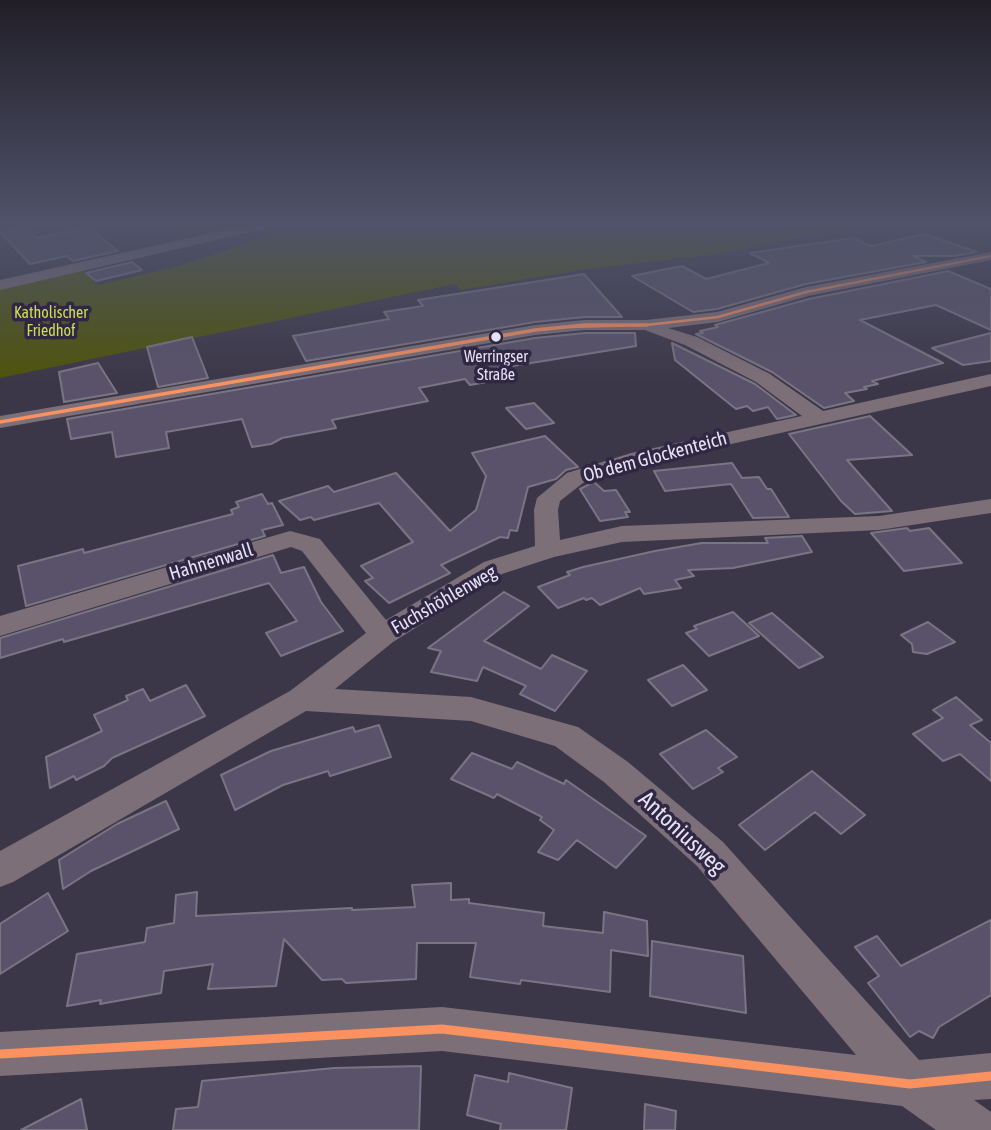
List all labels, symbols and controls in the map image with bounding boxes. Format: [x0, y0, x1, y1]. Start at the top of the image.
park label: Katholischer Friedhof [14, 303, 88, 341]
marker: Werringser Straße [489, 330, 503, 344]
place label: Werringser Straße [464, 347, 528, 385]
street label: Ob dem Glockenteich [581, 427, 729, 487]
street label: Hahnenwall [166, 538, 256, 586]
street label: Fuchshöhlenweg [387, 561, 501, 639]
street label: Antoniusweg [633, 786, 731, 880]

